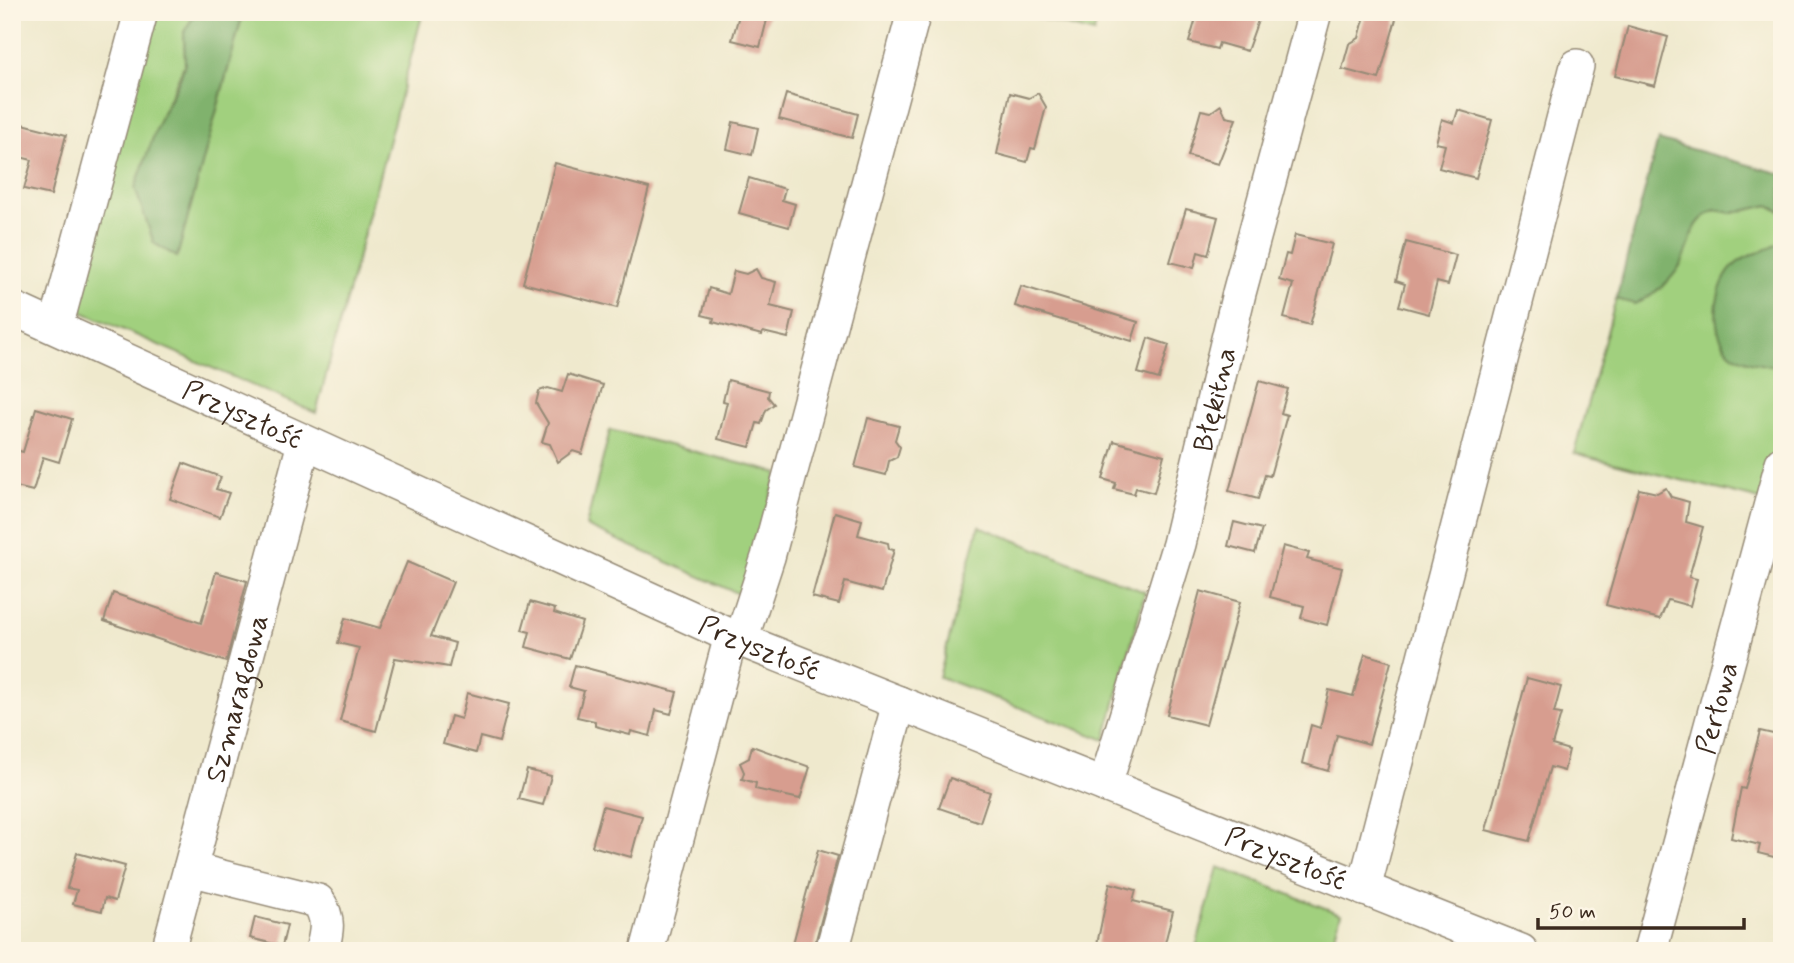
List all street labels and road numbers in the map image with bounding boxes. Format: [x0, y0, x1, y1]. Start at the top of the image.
street label: Błękitna [1186, 344, 1246, 456]
street label: Przyszłość [176, 372, 308, 459]
street label: Przyszłość [692, 608, 825, 691]
street label: Szmaragdowa [198, 610, 278, 787]
street label: Perłowa [1688, 658, 1748, 759]
street label: Przyszłość [1219, 819, 1352, 901]

